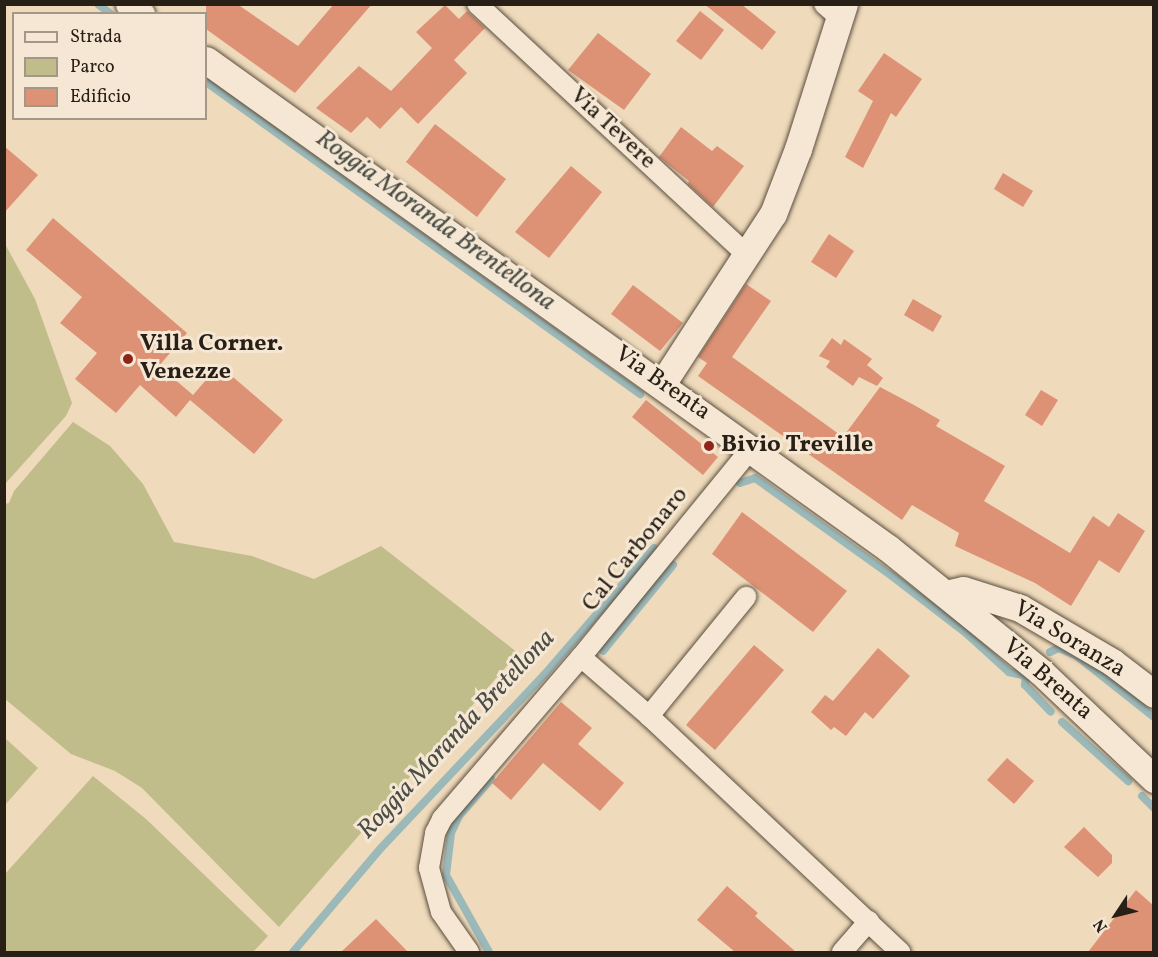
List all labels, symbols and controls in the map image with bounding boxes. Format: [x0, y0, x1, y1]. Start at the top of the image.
legend [12, 12, 207, 120]
text: Strada [70, 25, 122, 50]
text: Parco [70, 55, 115, 80]
street label: Via Tevere [563, 82, 661, 176]
text: Edificio [70, 85, 131, 110]
water label: Roggia Moranda Brentellona [309, 123, 561, 319]
place label: Villa Corner. Venezze [140, 331, 283, 387]
street label: Via Brenta [609, 341, 715, 427]
marker: Villa Corner. Venezze [121, 352, 135, 366]
place label: Bivio Treville [721, 432, 874, 460]
marker: Bivio Treville [702, 439, 716, 453]
street label: Cal Carbonaro [577, 482, 695, 618]
street label: Via Soranza [1008, 595, 1130, 685]
water label: Roggia Moranda Bretellona [352, 624, 562, 846]
street label: Via Brenta [996, 633, 1098, 727]
north arrow [1086, 885, 1146, 945]
text: N [1089, 914, 1114, 936]

